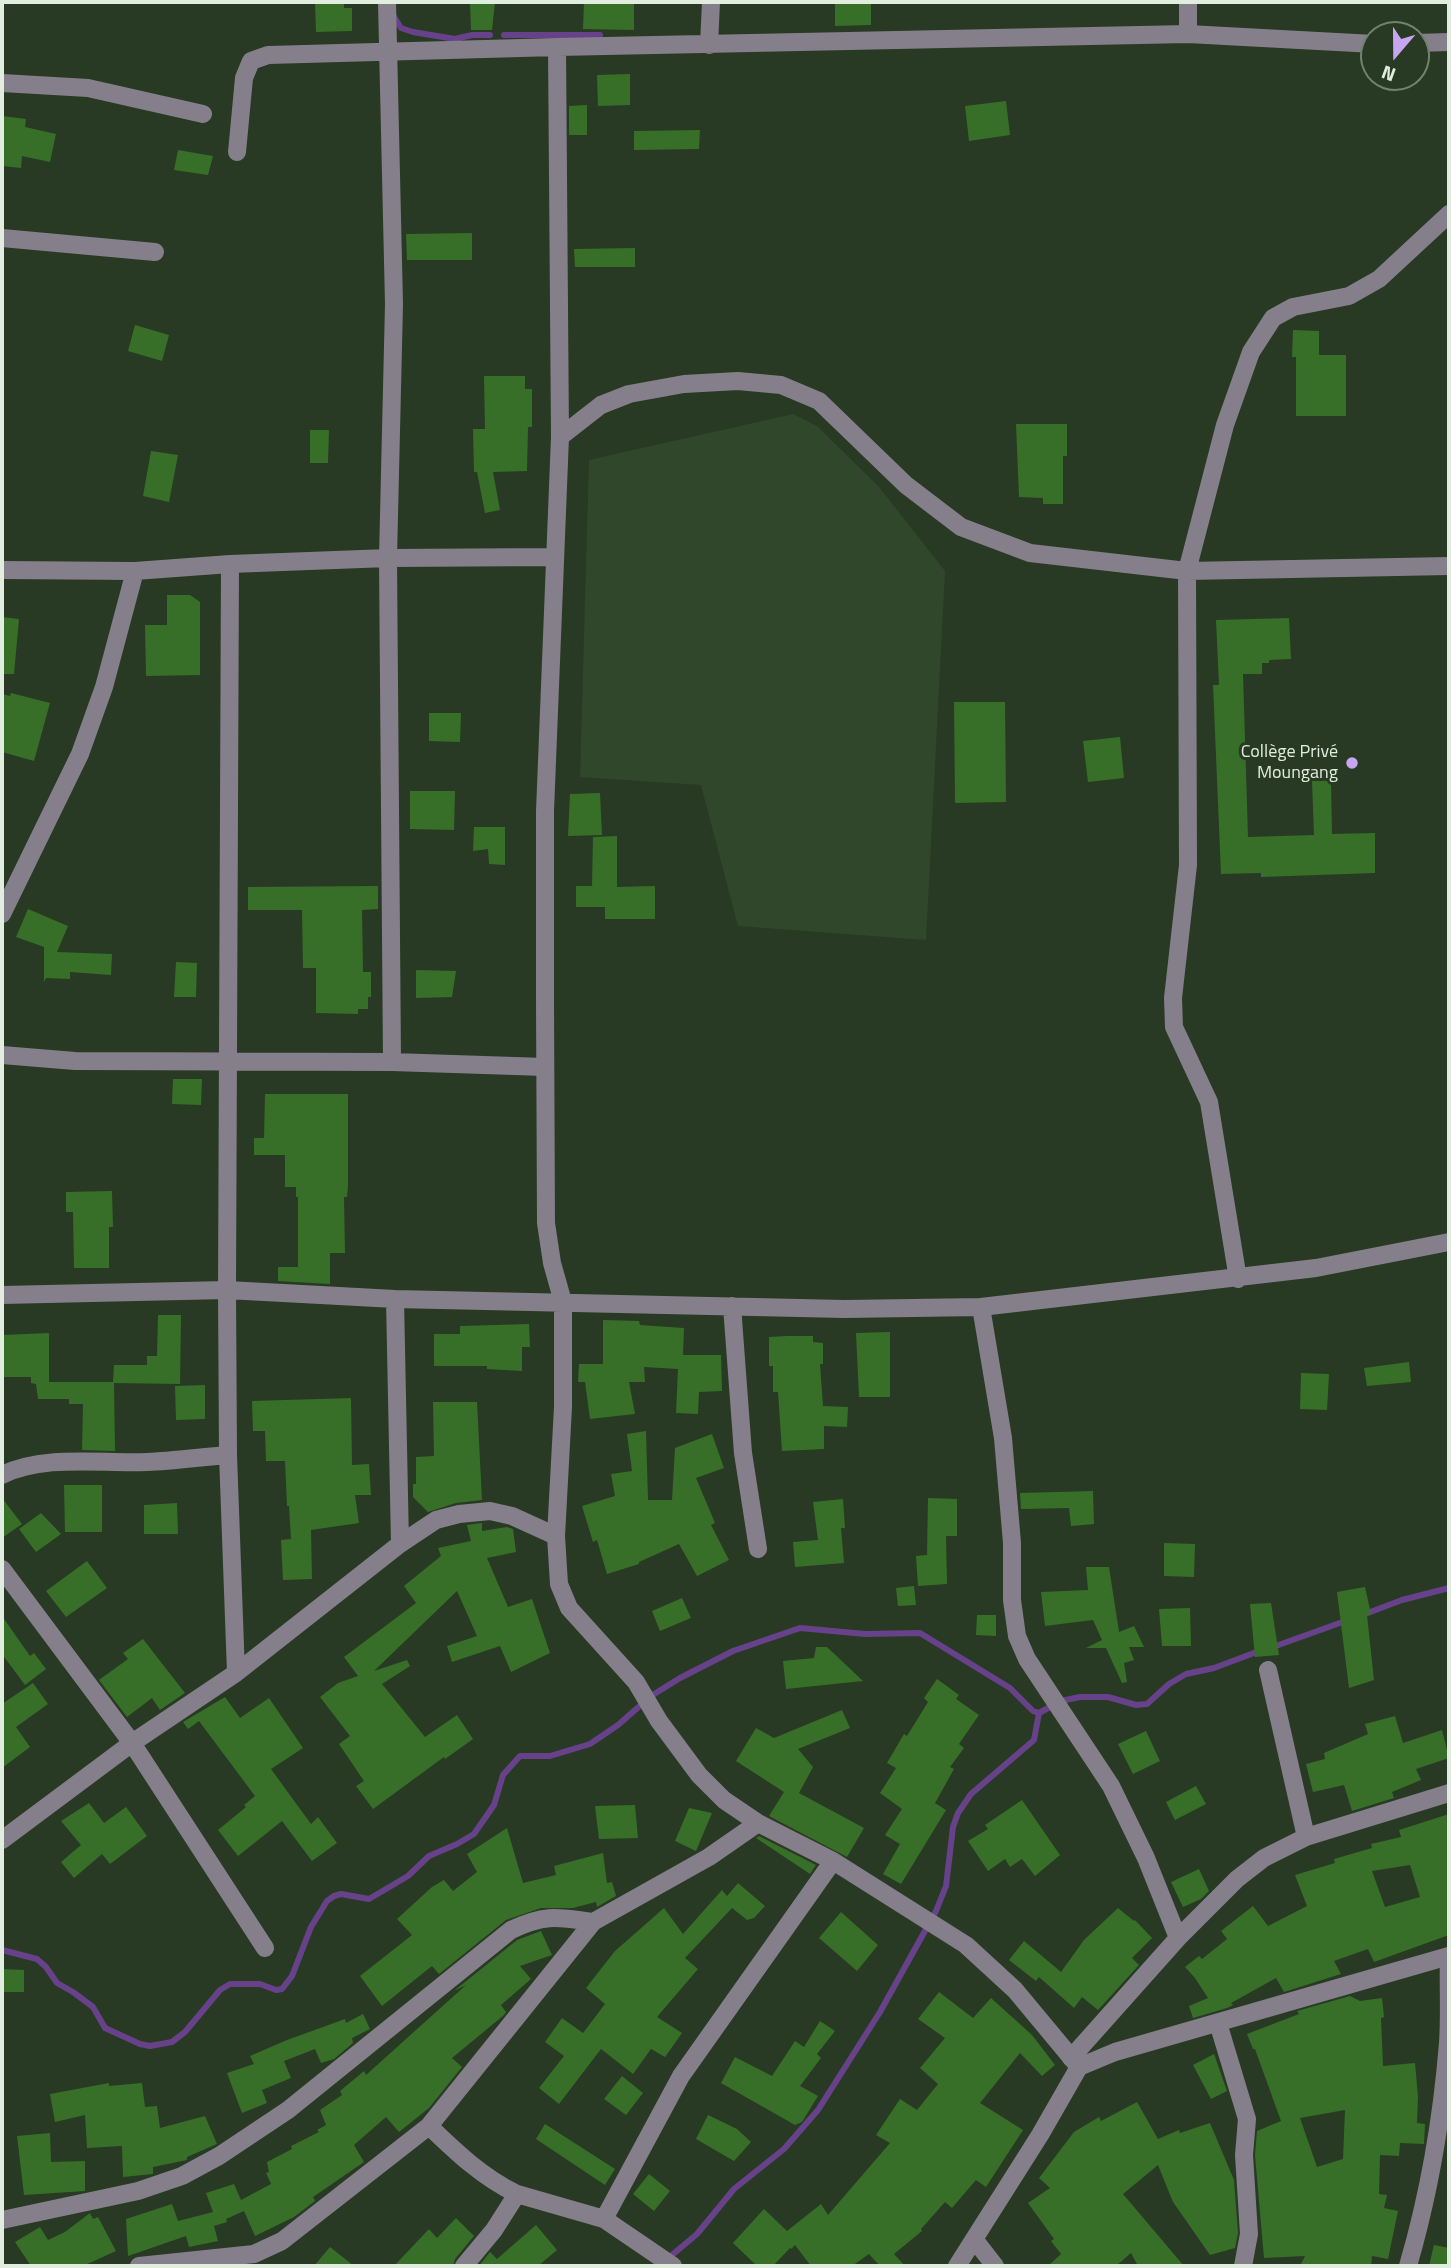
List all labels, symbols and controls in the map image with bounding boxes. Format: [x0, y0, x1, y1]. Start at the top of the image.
north arrow [1360, 21, 1430, 91]
text: N [1377, 58, 1399, 90]
place label: Collège Privé Moungang [1241, 742, 1338, 784]
marker: Collège Privé Moungang [1344, 755, 1360, 771]

